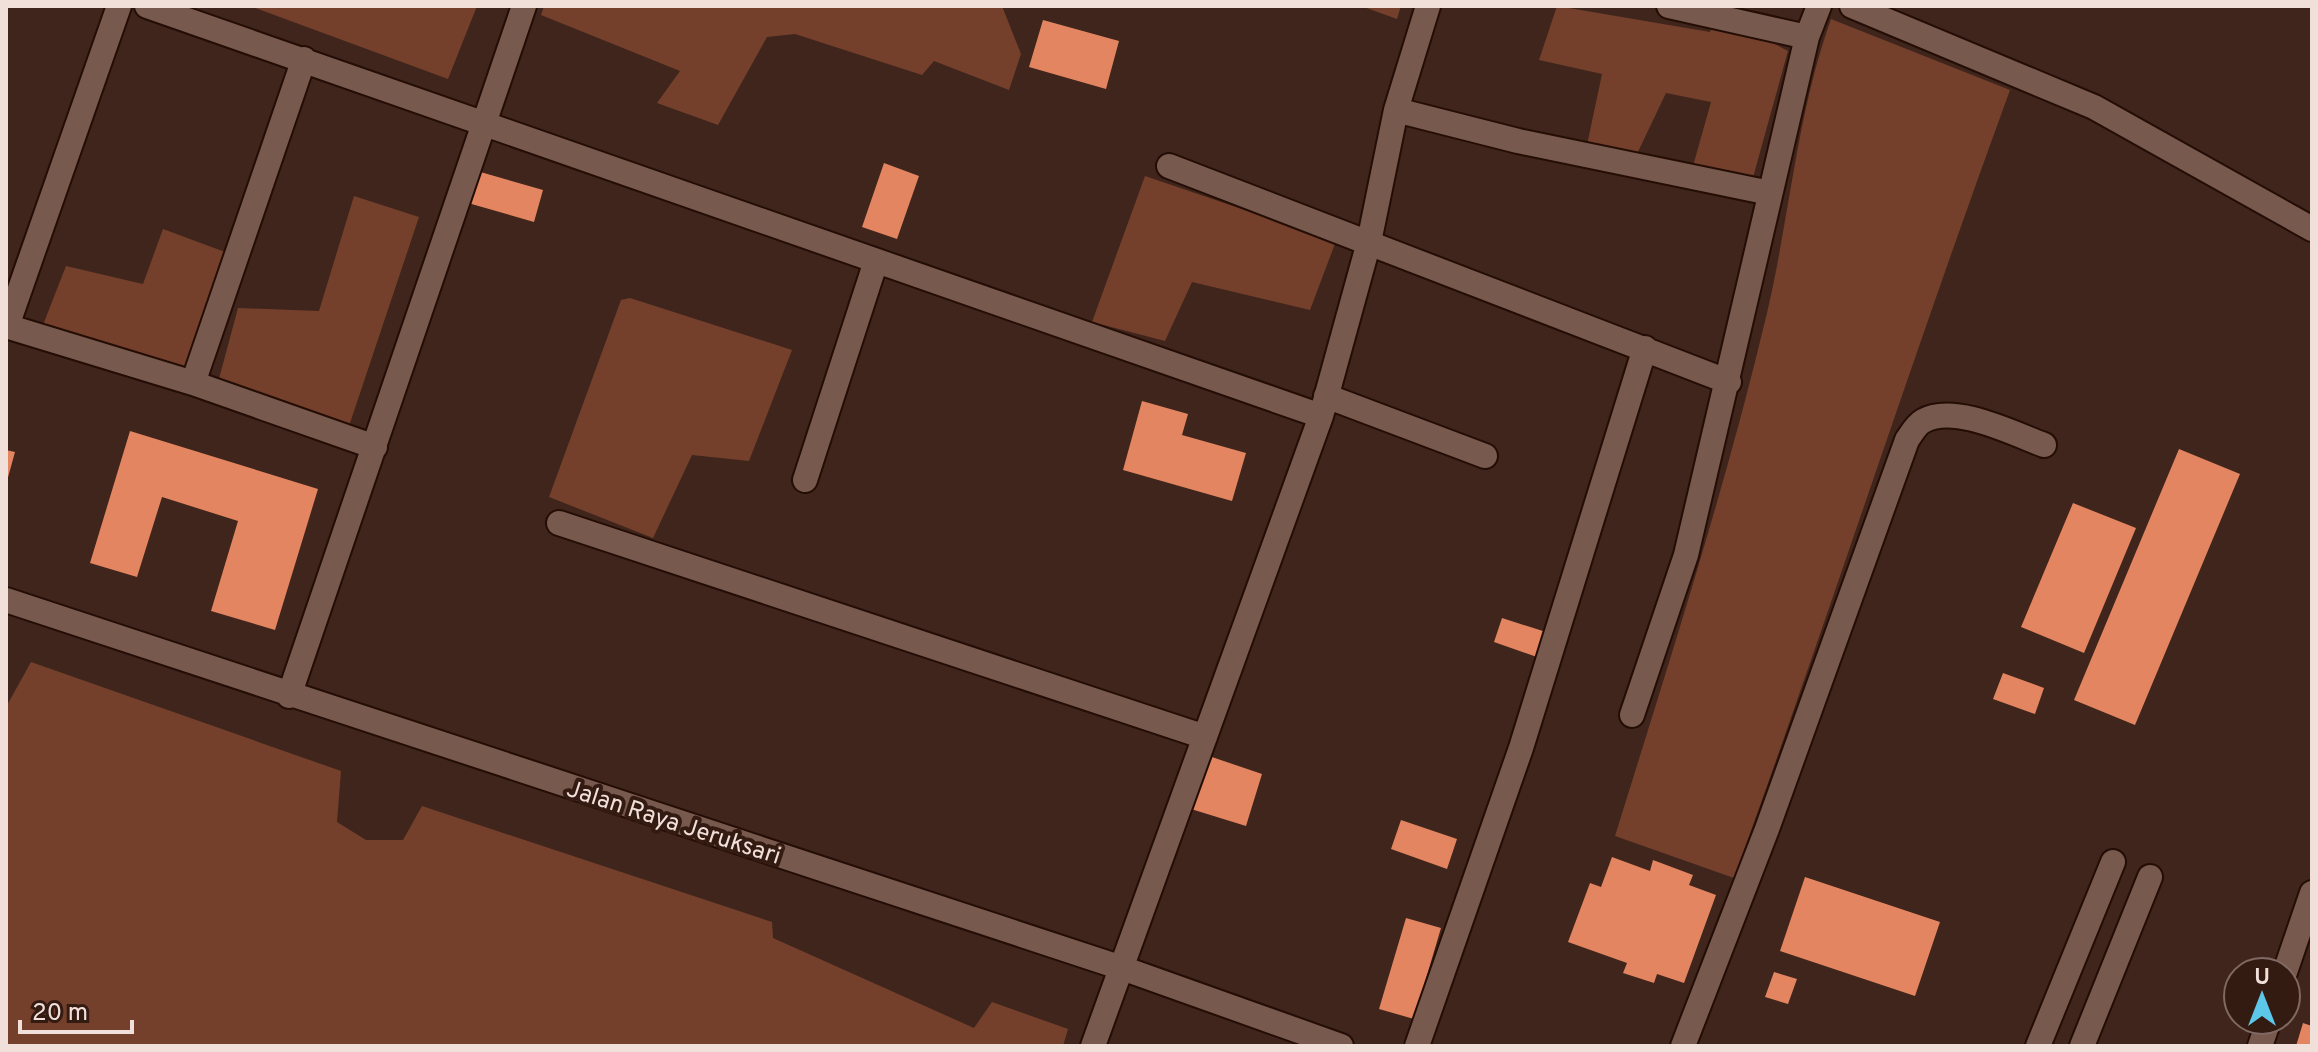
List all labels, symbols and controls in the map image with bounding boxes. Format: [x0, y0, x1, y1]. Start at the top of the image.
street label: Jalan Raya Jeruksari [563, 775, 784, 873]
north arrow [2222, 956, 2302, 1036]
text: U [2254, 965, 2270, 992]
scale bar [20, 984, 132, 1034]
text: 20 m [32, 999, 88, 1029]

